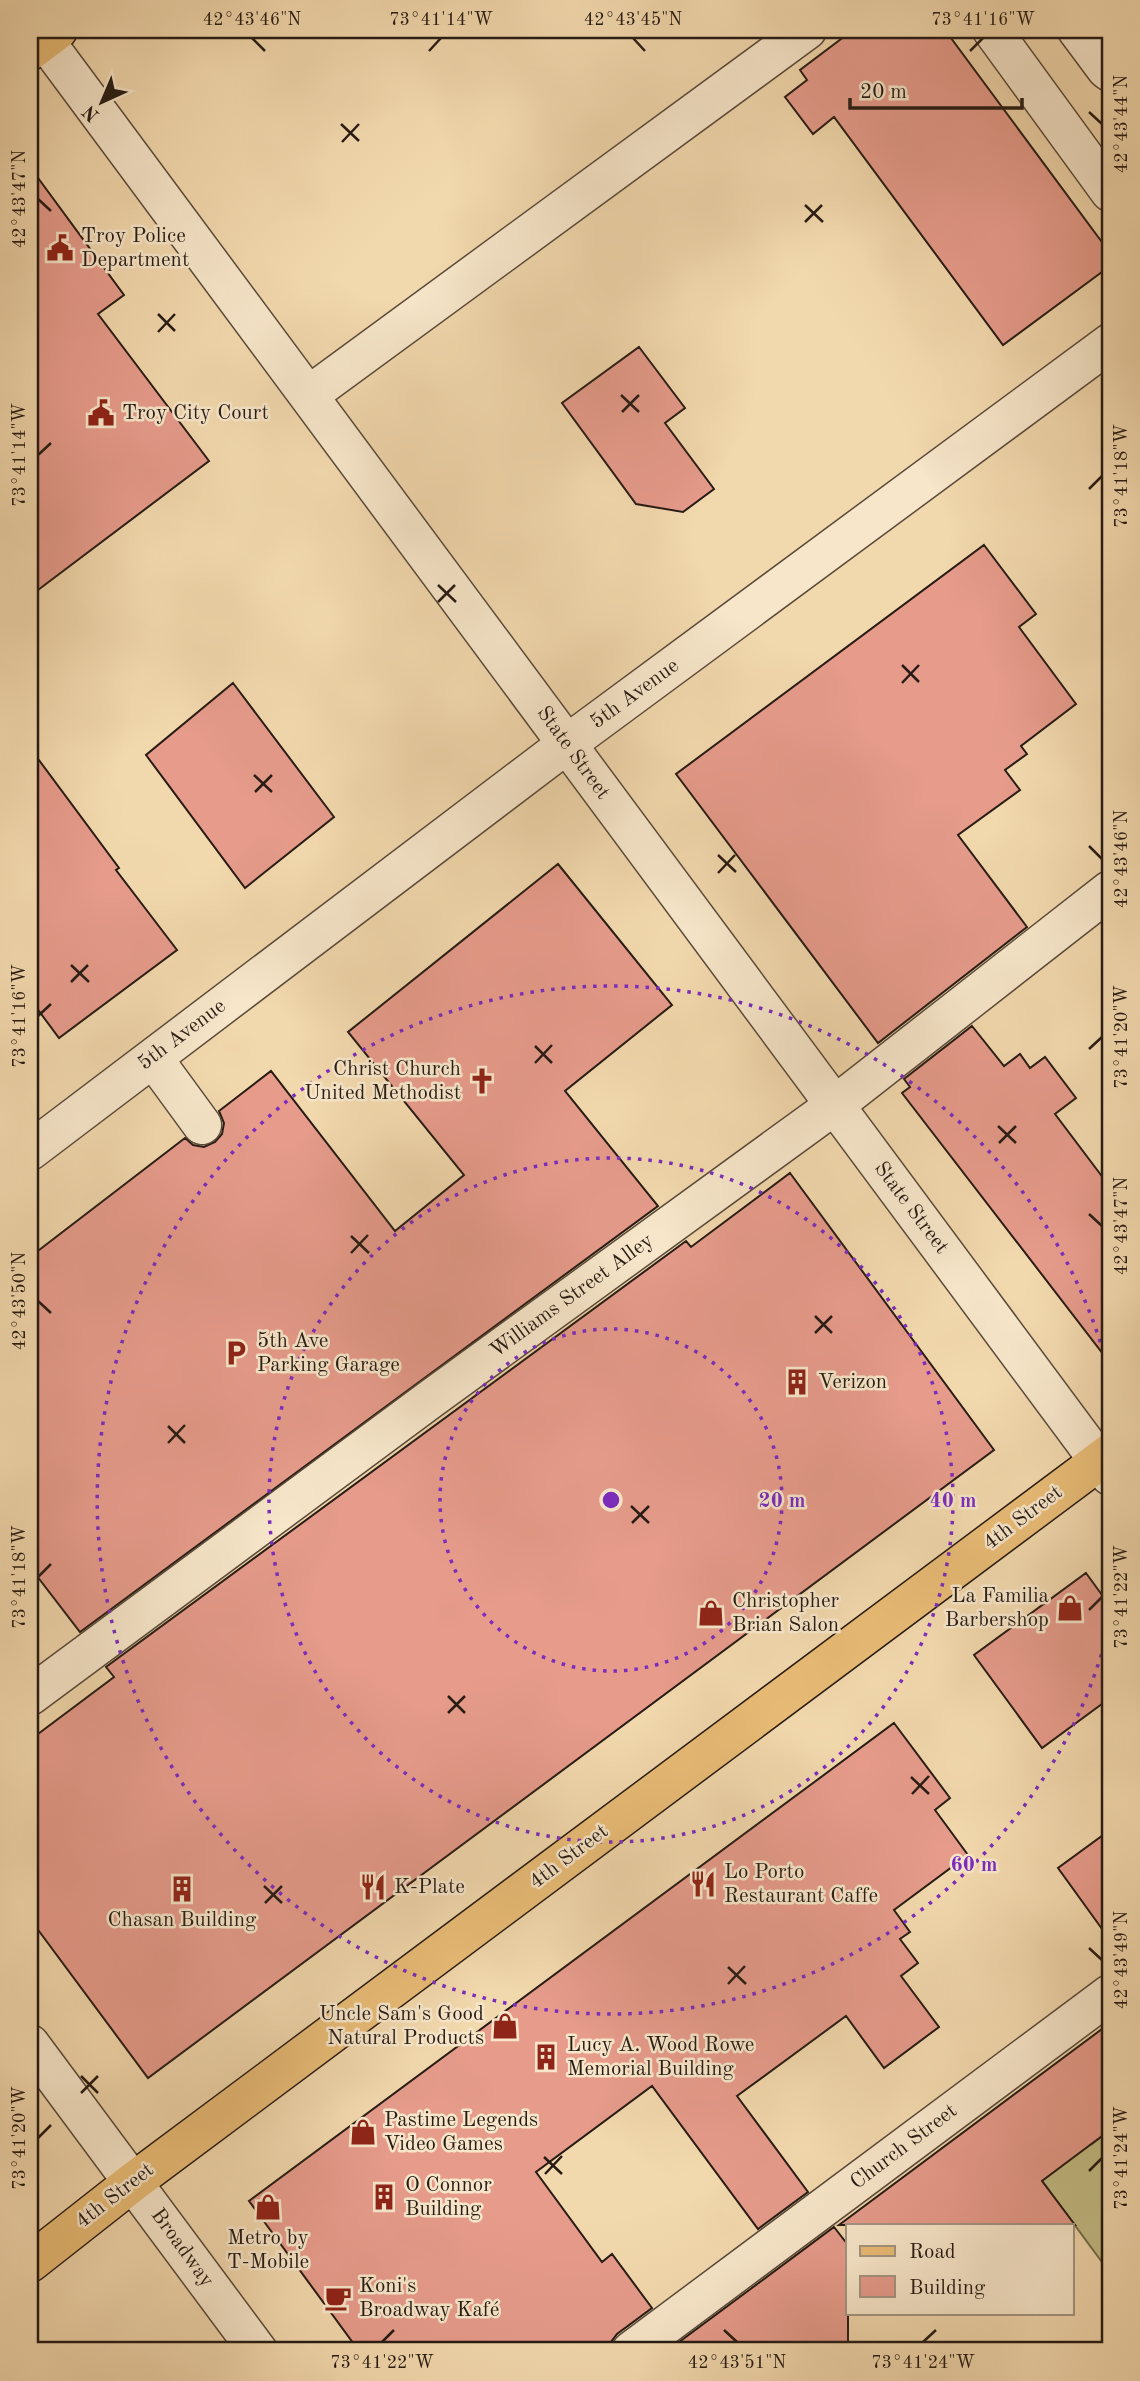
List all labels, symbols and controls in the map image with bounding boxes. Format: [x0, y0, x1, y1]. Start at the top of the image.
text: 42°43'46"N [203, 11, 301, 29]
text: 73°41'14"W [389, 11, 493, 29]
text: 42°43'45"N [584, 11, 682, 29]
text: 73°41'16"W [931, 11, 1035, 29]
north arrow [66, 66, 136, 136]
scale bar [850, 66, 1021, 110]
text: 42°43'44"N [1113, 75, 1131, 173]
text: 20 m [860, 82, 907, 103]
text: N [80, 100, 104, 124]
text: 42°43'47"N [11, 150, 29, 248]
place label: Troy Police Department [81, 226, 189, 271]
public building icon: Troy Police Department [45, 233, 75, 263]
public building icon: Troy City Court [86, 398, 116, 428]
text: 73°41'14"W [11, 403, 29, 507]
place label: Troy City Court [122, 403, 269, 424]
text: 73°41'18"W [1113, 424, 1131, 528]
street label: 5th Avenue [587, 655, 683, 733]
street label: State Street [532, 703, 614, 803]
text: 42°43'46"N [1113, 810, 1131, 908]
text: 73°41'16"W [11, 964, 29, 1068]
text: 73°41'20"W [1113, 985, 1131, 1089]
street label: 5th Avenue [134, 995, 230, 1075]
place label: Christ Church United Methodist [304, 1059, 461, 1104]
church icon: Christ Church United Methodist [467, 1066, 497, 1096]
street label: State Street [870, 1158, 952, 1258]
text: 42°43'47"N [1113, 1177, 1131, 1275]
street label: Williams Street Alley [487, 1230, 657, 1362]
text: 42°43'50"N [11, 1252, 29, 1350]
place label: 5th Ave Parking Garage [257, 1331, 400, 1376]
parking icon: 5th Ave Parking Garage [221, 1338, 251, 1368]
building icon: Verizon [782, 1367, 812, 1397]
place label: Verizon [818, 1372, 887, 1393]
street label: 4th Street [980, 1482, 1066, 1554]
centre of rings [599, 1488, 623, 1512]
text: 20 m [758, 1491, 806, 1512]
text: 40 m [929, 1491, 977, 1512]
text: 73°41'18"W [11, 1525, 29, 1629]
text: 73°41'22"W [1113, 1545, 1131, 1649]
place label: La Familia Barbershop [945, 1586, 1049, 1631]
place label: Christopher Brian Salon [732, 1591, 840, 1636]
shop icon: La Familia Barbershop [1055, 1593, 1085, 1623]
shop icon: Christopher Brian Salon [696, 1598, 726, 1628]
street label: 4th Street [526, 1821, 612, 1893]
text: 60 m [950, 1855, 998, 1876]
place label: Lo Porto Restaurant Caffe [724, 1862, 878, 1907]
restaurant icon: Lo Porto Restaurant Caffe [688, 1869, 718, 1899]
restaurant icon: K-Plate [358, 1872, 388, 1902]
building icon: Chasan Building [167, 1874, 197, 1904]
place label: K-Plate [394, 1877, 465, 1898]
place label: Chasan Building [108, 1910, 257, 1931]
text: 42°43'49"N [1113, 1911, 1131, 2009]
place label: Uncle Sam's Good Natural Products [319, 2004, 484, 2049]
shop icon: Uncle Sam's Good Natural Products [490, 2011, 520, 2041]
place label: Lucy A. Wood Rowe Memorial Building [567, 2035, 754, 2080]
building icon: Lucy A. Wood Rowe Memorial Building [531, 2042, 561, 2072]
text: 73°41'20"W [11, 2086, 29, 2190]
street label: Church Street [847, 2100, 961, 2194]
text: 73°41'24"W [1113, 2106, 1131, 2210]
place label: Pastime Legends Video Games [384, 2110, 538, 2155]
shop icon: Pastime Legends Video Games [348, 2117, 378, 2147]
street label: 4th Street [72, 2159, 158, 2233]
place label: O Connor Building [405, 2175, 492, 2220]
building icon: O Connor Building [369, 2182, 399, 2212]
shop icon: Metro by T-Mobile [253, 2192, 283, 2222]
street label: Broadway [147, 2205, 217, 2291]
legend [846, 2224, 1074, 2314]
place label: Metro by T-Mobile [227, 2228, 309, 2273]
text: Road [909, 2242, 956, 2263]
place label: Koni's Broadway Kafé [359, 2276, 499, 2321]
text: Building [909, 2278, 986, 2299]
cafe icon: Koni's Broadway Kafé [323, 2283, 353, 2313]
text: 73°41'22"W [330, 2354, 434, 2372]
text: 42°43'51"N [688, 2354, 786, 2372]
text: 73°41'24"W [871, 2354, 975, 2372]

